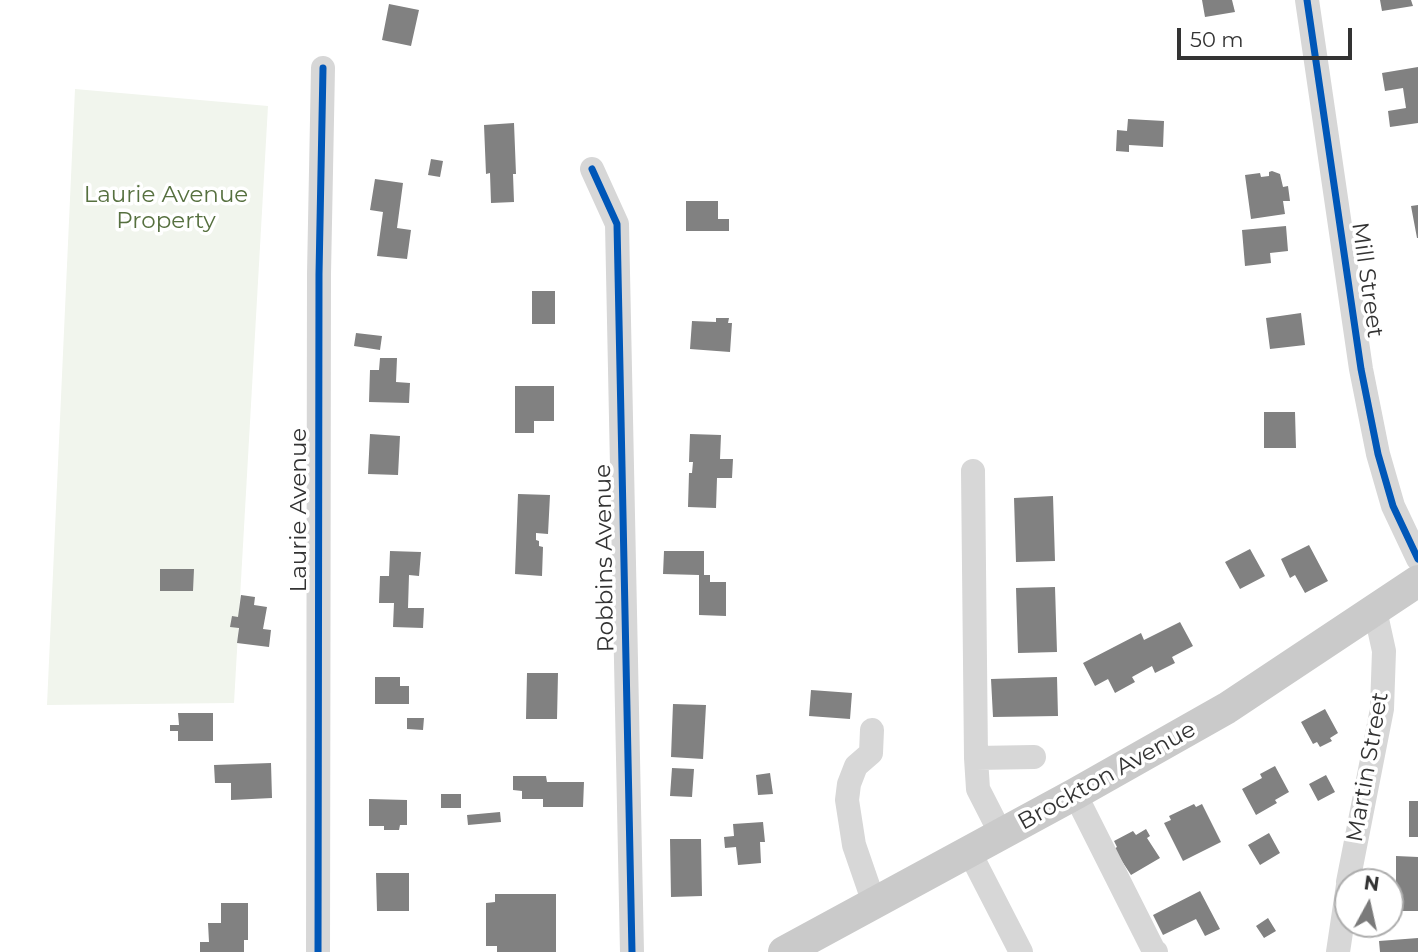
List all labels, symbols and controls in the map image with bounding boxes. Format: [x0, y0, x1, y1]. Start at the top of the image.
scale bar [1180, 14, 1355, 58]
text: 50 m [1190, 27, 1244, 52]
park label: Laurie Avenue Property [84, 181, 248, 235]
street label: Mill Street [1345, 221, 1389, 339]
street label: Laurie Avenue [285, 428, 313, 592]
street label: Robbins Avenue [590, 464, 620, 652]
street label: Martin Street [1341, 690, 1395, 844]
street label: Brockton Avenue [1013, 716, 1201, 836]
north arrow [1334, 868, 1404, 938]
text: N [1363, 871, 1381, 896]

